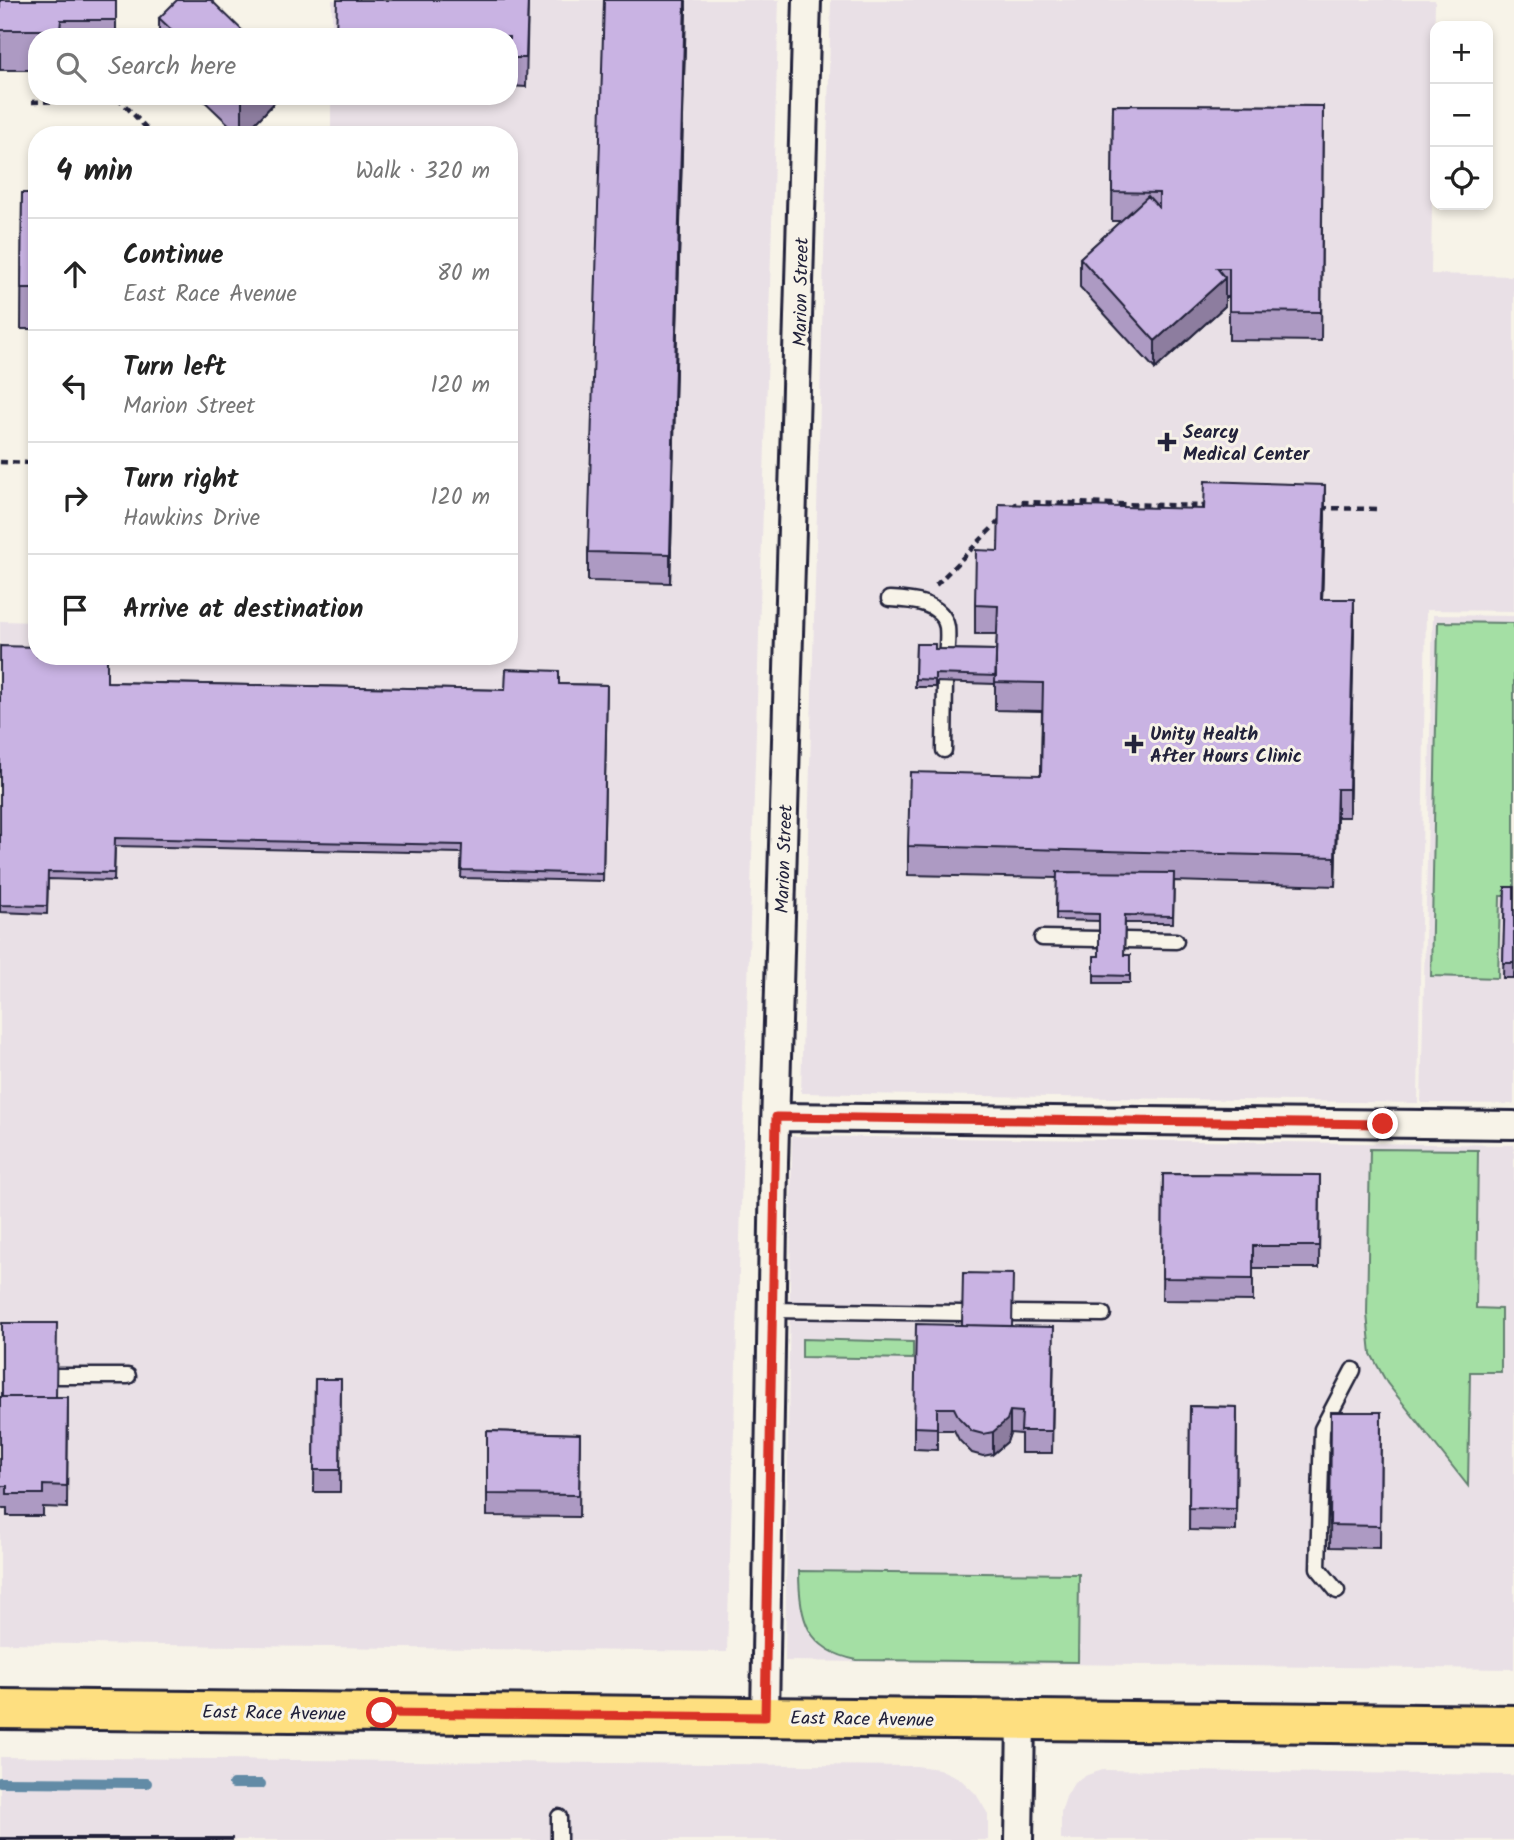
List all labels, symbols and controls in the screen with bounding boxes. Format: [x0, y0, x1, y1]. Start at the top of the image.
map controls [1430, 21, 1493, 210]
button: + [1430, 21, 1493, 84]
search box [28, 28, 518, 105]
text: Search here [108, 46, 236, 88]
icon: search [52, 48, 90, 86]
button: − [1430, 84, 1493, 147]
button: locate [1430, 147, 1493, 210]
text: 4 min [56, 148, 133, 196]
text: Walk · 320 m [355, 154, 490, 190]
text: Continue [123, 235, 224, 277]
street label: Marion Street [786, 237, 818, 347]
icon: ahead [56, 255, 94, 293]
text: 80 m [437, 256, 490, 292]
text: East Race Avenue [123, 277, 297, 313]
text: Turn left [123, 347, 226, 389]
icon: left [56, 367, 94, 405]
text: 120 m [430, 368, 490, 404]
text: Marion Street [123, 389, 255, 425]
place label: Searcy Medical Center [1183, 418, 1311, 470]
marker: Searcy Medical Center [1157, 432, 1177, 452]
text: Turn right [123, 459, 239, 501]
icon: right [56, 479, 94, 517]
text: 120 m [430, 480, 490, 516]
text: Hawkins Drive [123, 501, 260, 537]
text: Arrive at destination [123, 589, 363, 631]
icon: arrive [56, 591, 94, 629]
place label: Unity Health After Hours Clinic [1150, 720, 1302, 772]
marker: Unity Health After Hours Clinic [1124, 734, 1144, 754]
street label: Marion Street [768, 803, 802, 914]
route end [1367, 1108, 1398, 1139]
route start [366, 1697, 397, 1728]
street label: East Race Avenue [202, 1698, 346, 1730]
street label: East Race Avenue [790, 1704, 934, 1736]

